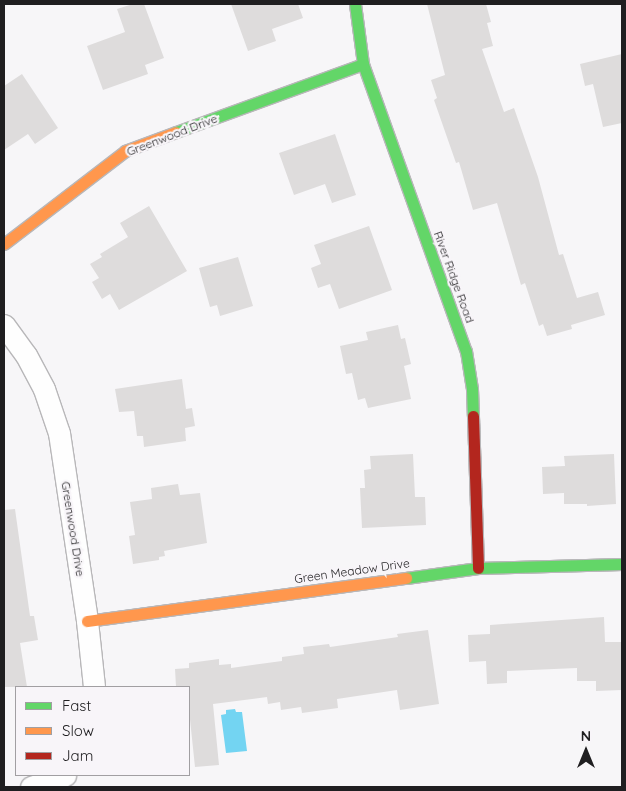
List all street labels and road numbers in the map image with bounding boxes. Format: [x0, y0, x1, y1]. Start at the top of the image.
street label: Greenwood Drive [125, 111, 219, 159]
street label: River Ridge Road [431, 229, 477, 325]
street label: Greenwood Drive [58, 480, 88, 578]
street label: Green Meadow Drive [293, 556, 411, 586]

